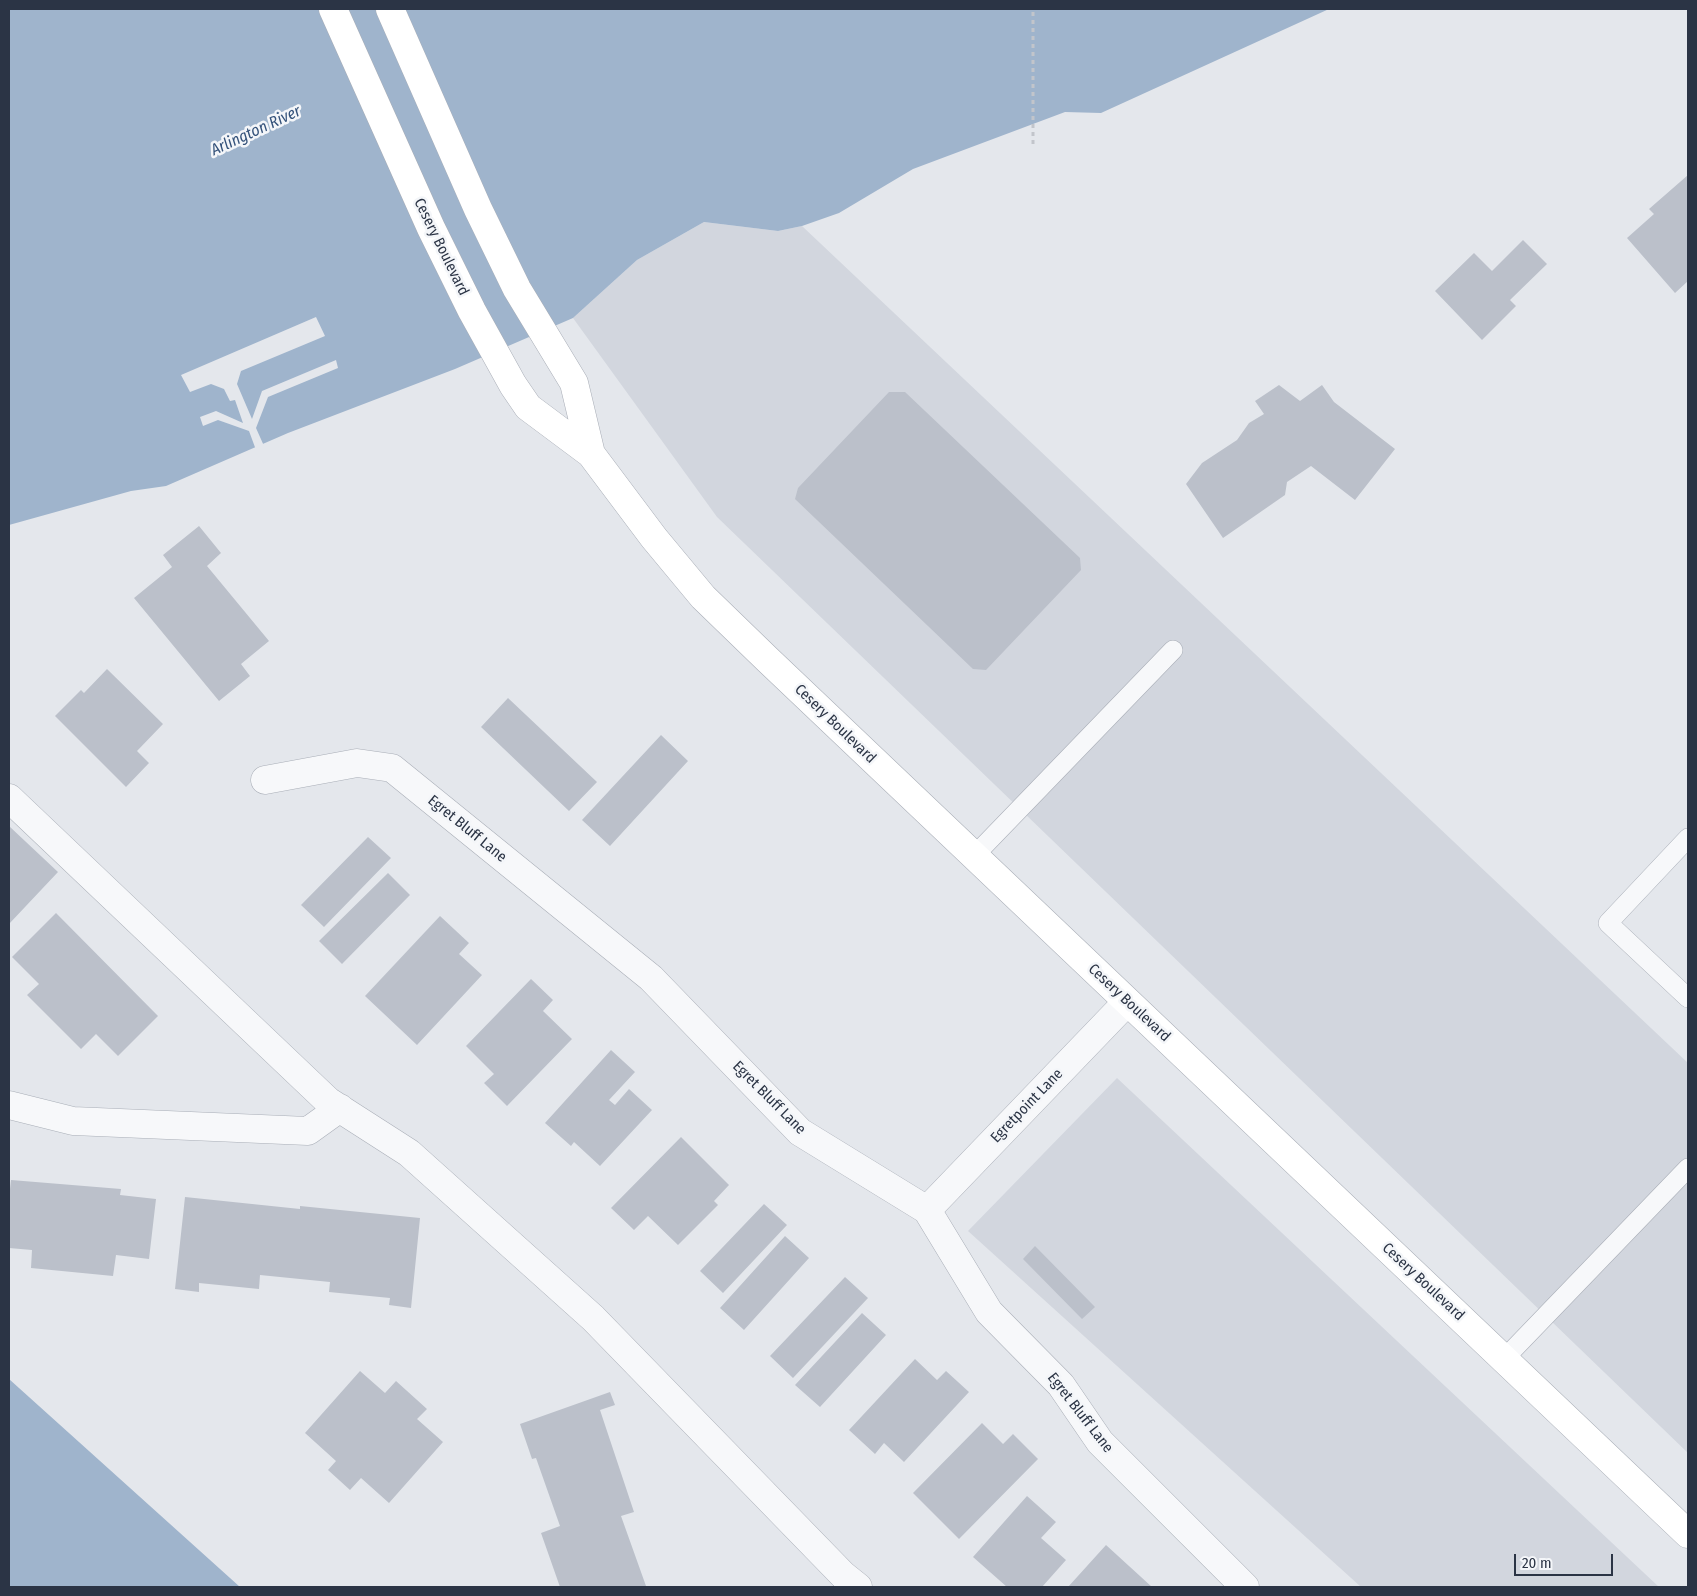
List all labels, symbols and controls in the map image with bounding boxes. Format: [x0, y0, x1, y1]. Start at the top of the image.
water label: Arlington River [208, 102, 304, 160]
street label: Cesery Boulevard [410, 195, 472, 299]
street label: Cesery Boulevard [791, 681, 879, 767]
street label: Egret Bluff Lane [424, 792, 510, 866]
street label: Cesery Boulevard [1084, 960, 1174, 1046]
street label: Egret Bluff Lane [729, 1058, 809, 1138]
street label: Egretpoint Lane [987, 1065, 1067, 1147]
street label: Cesery Boulevard [1378, 1239, 1468, 1325]
street label: Egret Bluff Lane [1043, 1369, 1117, 1457]
scale bar [1517, 1544, 1616, 1576]
text: 20 m [1522, 1554, 1552, 1572]

